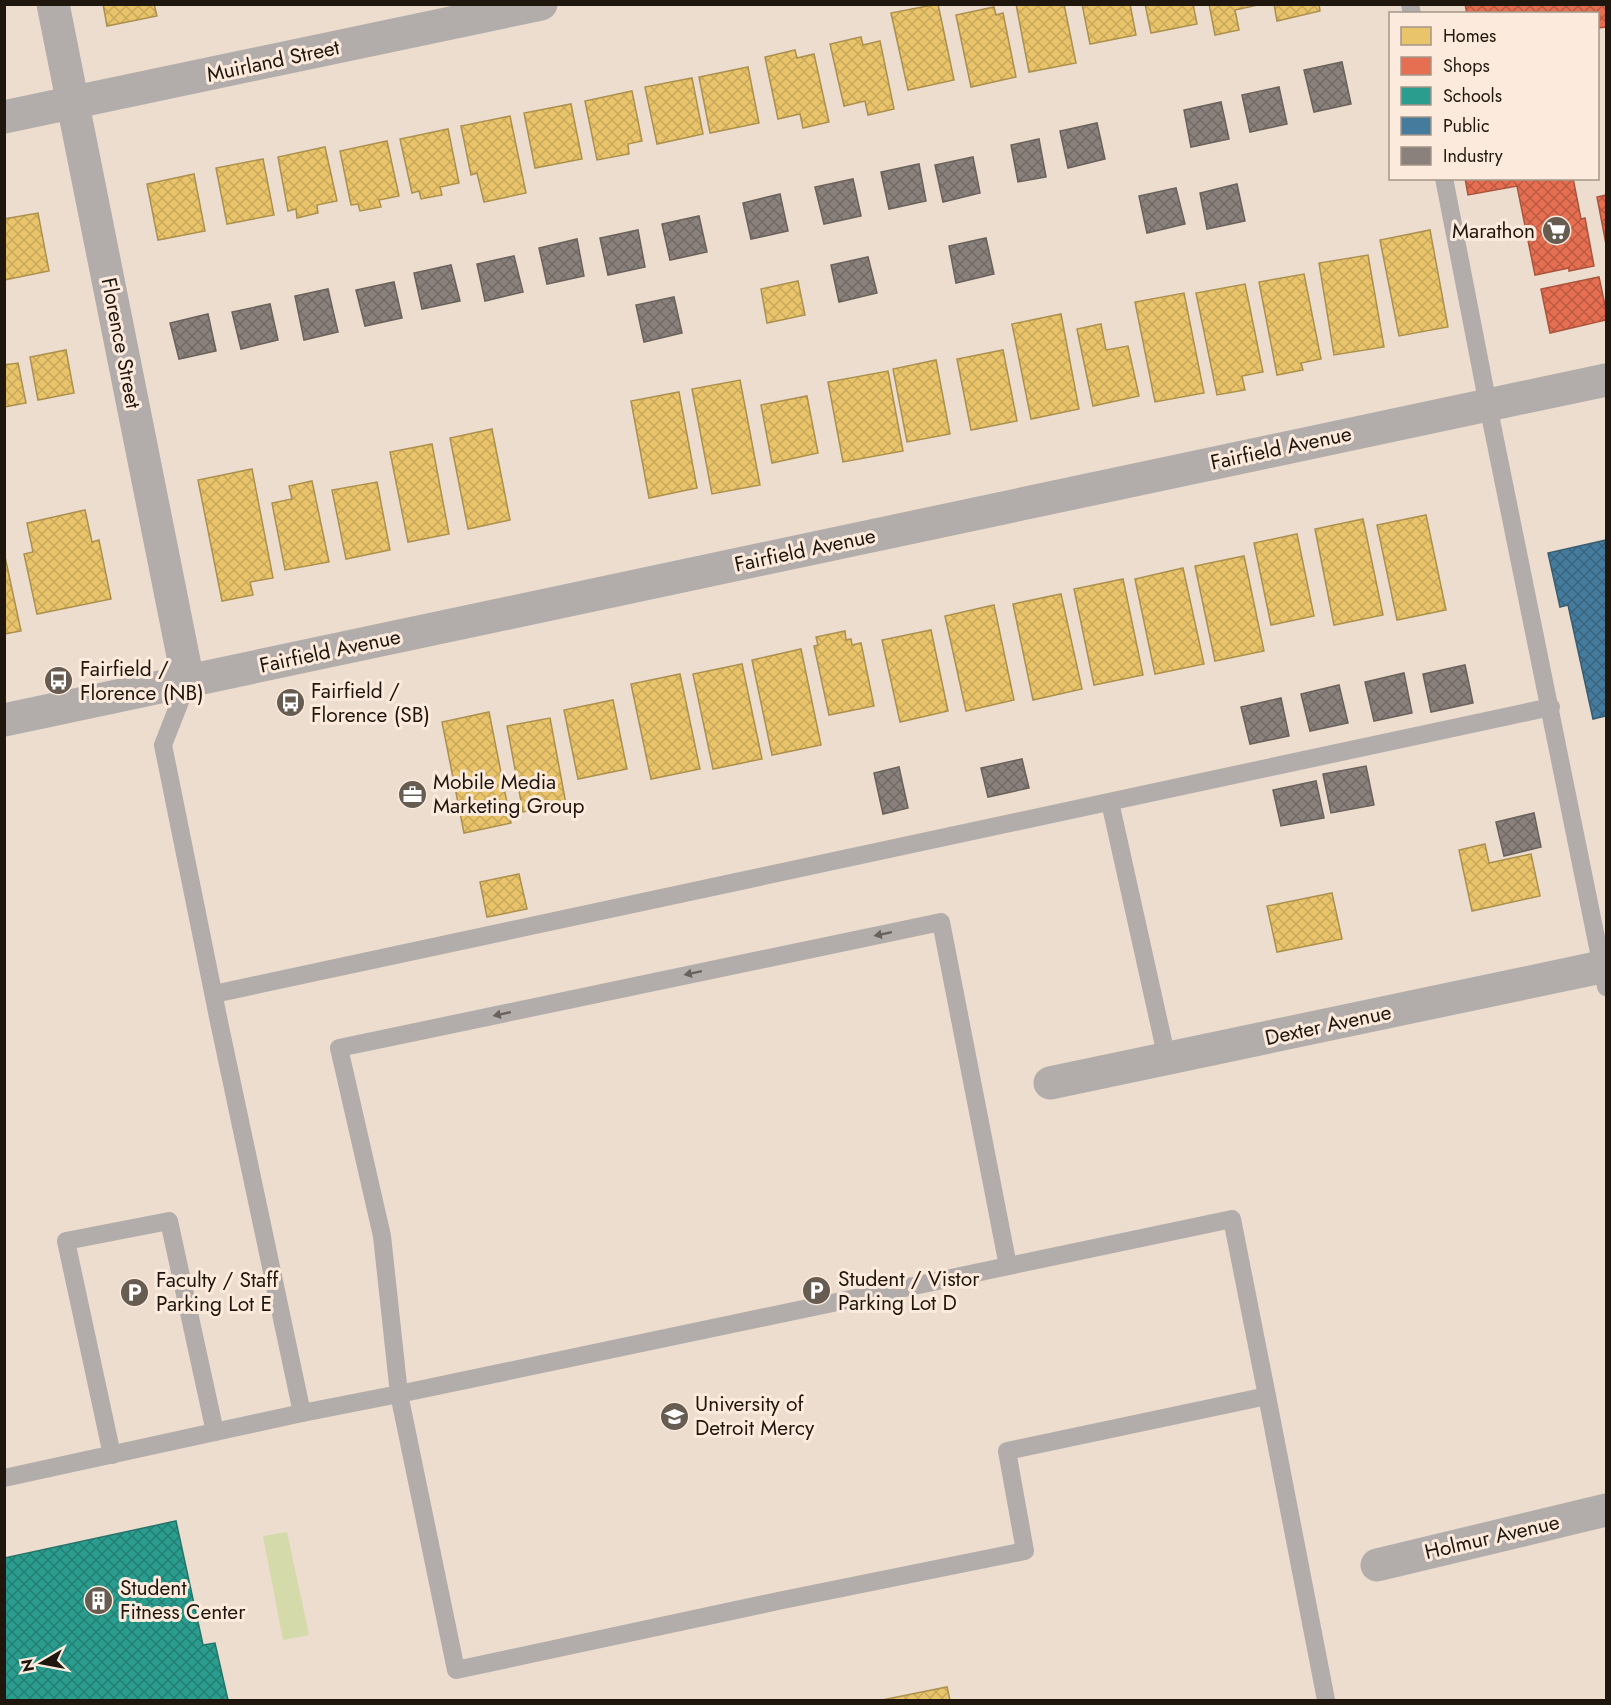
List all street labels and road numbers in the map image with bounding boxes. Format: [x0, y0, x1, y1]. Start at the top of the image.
street label: Muirland Street [204, 32, 342, 90]
street label: Florence Street [94, 275, 148, 411]
street label: Fairfield Avenue [1208, 418, 1354, 478]
street label: Fairfield Avenue [732, 520, 878, 580]
street label: Fairfield Avenue [257, 621, 403, 681]
street label: Dexter Avenue [1262, 997, 1394, 1053]
street label: Holmur Avenue [1422, 1507, 1563, 1567]

